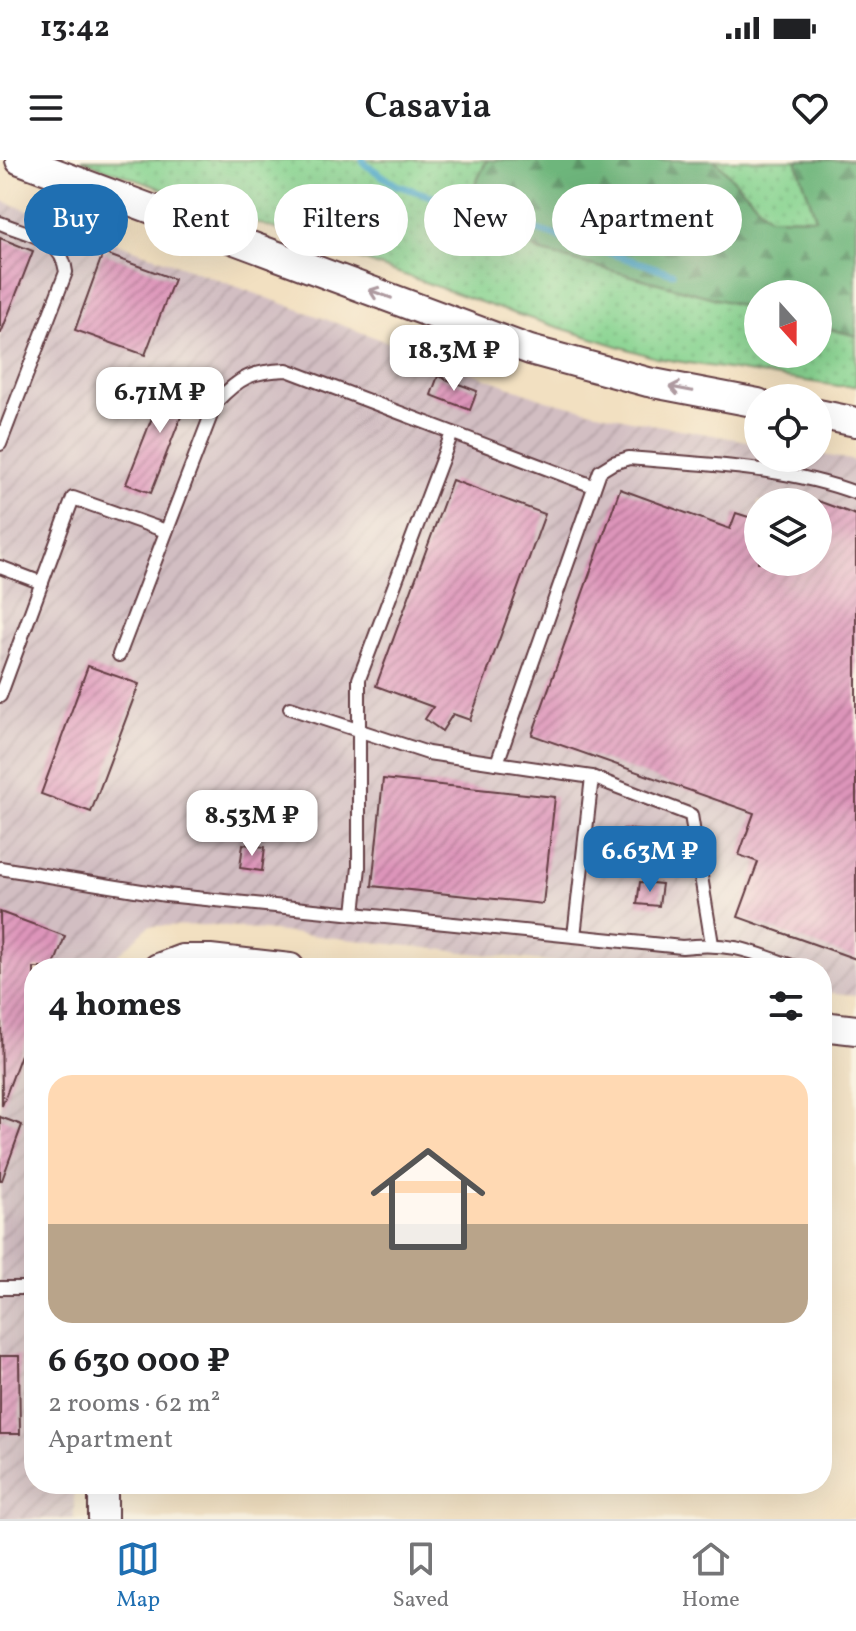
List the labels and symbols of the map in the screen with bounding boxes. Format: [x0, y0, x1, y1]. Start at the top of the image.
north arrow [744, 280, 832, 368]
one-way arrow [369, 286, 393, 300]
pin: 18.3M ₽ [380, 325, 528, 393]
pin: 6.71M ₽ [86, 367, 234, 435]
one-way arrow [669, 380, 695, 395]
pin: 8.53M ₽ [178, 790, 326, 858]
pin: 6.63M ₽ [576, 826, 724, 894]

